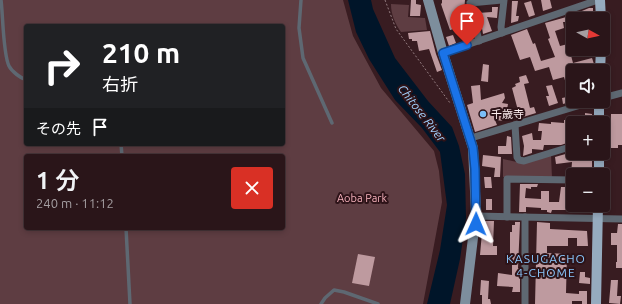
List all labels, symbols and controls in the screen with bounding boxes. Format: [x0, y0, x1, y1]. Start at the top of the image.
pin [450, 4, 484, 45]
icon: arrive [456, 10, 478, 32]
north arrow [566, 12, 610, 56]
map controls [566, 12, 610, 212]
text: 210 m [102, 37, 180, 68]
icon: right [36, 40, 88, 92]
button: sound [566, 64, 610, 108]
text: 右折 [102, 74, 138, 94]
water label: Chitose River [396, 82, 449, 144]
place label: 千歳寺 [491, 108, 524, 120]
marker: 千歳寺 [478, 109, 488, 119]
icon: arrive [89, 116, 111, 138]
button: + [566, 116, 610, 160]
text: その先 [36, 120, 81, 137]
text: 1 分 [36, 167, 79, 194]
button: close [231, 167, 273, 209]
button: − [566, 168, 610, 212]
park label: Aoba Park [337, 192, 387, 204]
text: 240 m · 11:12 [36, 196, 114, 210]
position arrow [455, 203, 497, 245]
district label: KASUGACHO 4-CHOME [506, 252, 586, 279]

